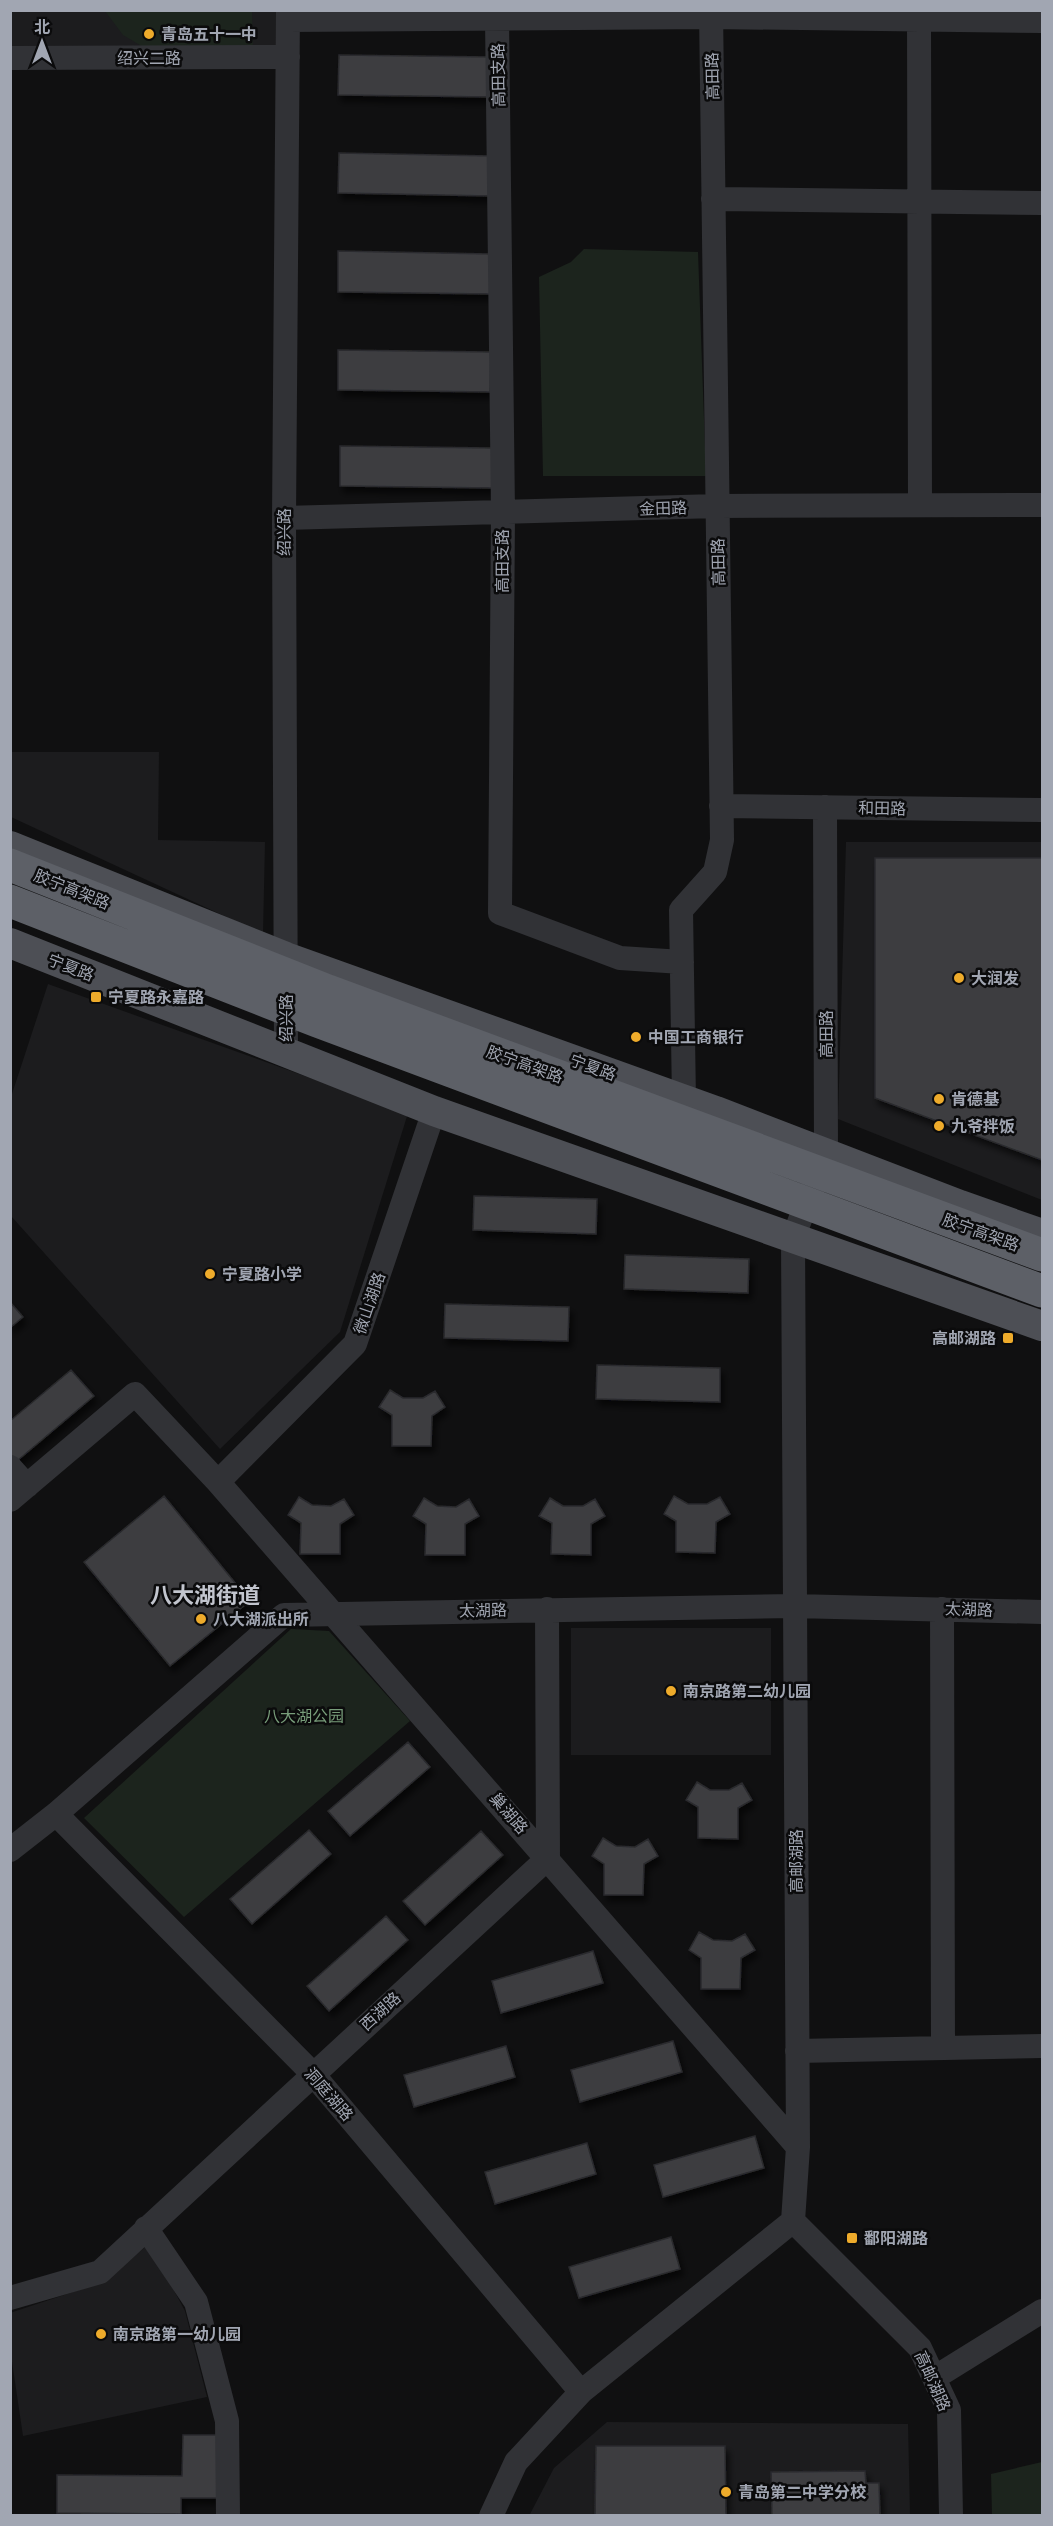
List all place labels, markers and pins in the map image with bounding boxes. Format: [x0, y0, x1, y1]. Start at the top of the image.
place label: 青岛五十一中 [161, 25, 257, 45]
marker: 青岛五十一中 [142, 27, 156, 41]
place label: 大润发 [971, 969, 1019, 989]
marker: 大润发 [952, 971, 966, 985]
place label: 宁夏路永嘉路 [108, 988, 204, 1008]
marker: 宁夏路永嘉路 [89, 990, 103, 1004]
place label: 中国工商银行 [648, 1028, 744, 1048]
marker: 中国工商银行 [629, 1030, 643, 1044]
place label: 肯德基 [951, 1090, 1000, 1110]
marker: 肯德基 [932, 1092, 946, 1106]
place label: 九爷拌饭 [951, 1117, 1015, 1137]
marker: 九爷拌饭 [932, 1119, 946, 1133]
place label: 宁夏路小学 [222, 1265, 302, 1285]
marker: 宁夏路小学 [203, 1267, 217, 1281]
place label: 高邮湖路 [932, 1329, 996, 1349]
marker: 高邮湖路 [1001, 1331, 1015, 1345]
place label: 八大湖派出所 [213, 1610, 309, 1630]
marker: 八大湖派出所 [194, 1612, 208, 1626]
place label: 南京路第二幼儿园 [683, 1682, 811, 1702]
marker: 南京路第二幼儿园 [664, 1684, 678, 1698]
place label: 鄱阳湖路 [864, 2229, 928, 2249]
marker: 鄱阳湖路 [845, 2231, 859, 2245]
place label: 南京路第一幼儿园 [113, 2325, 241, 2345]
marker: 南京路第一幼儿园 [94, 2327, 108, 2341]
place label: 青岛第二中学分校 [738, 2483, 867, 2503]
marker: 青岛第二中学分校 [719, 2485, 733, 2499]

